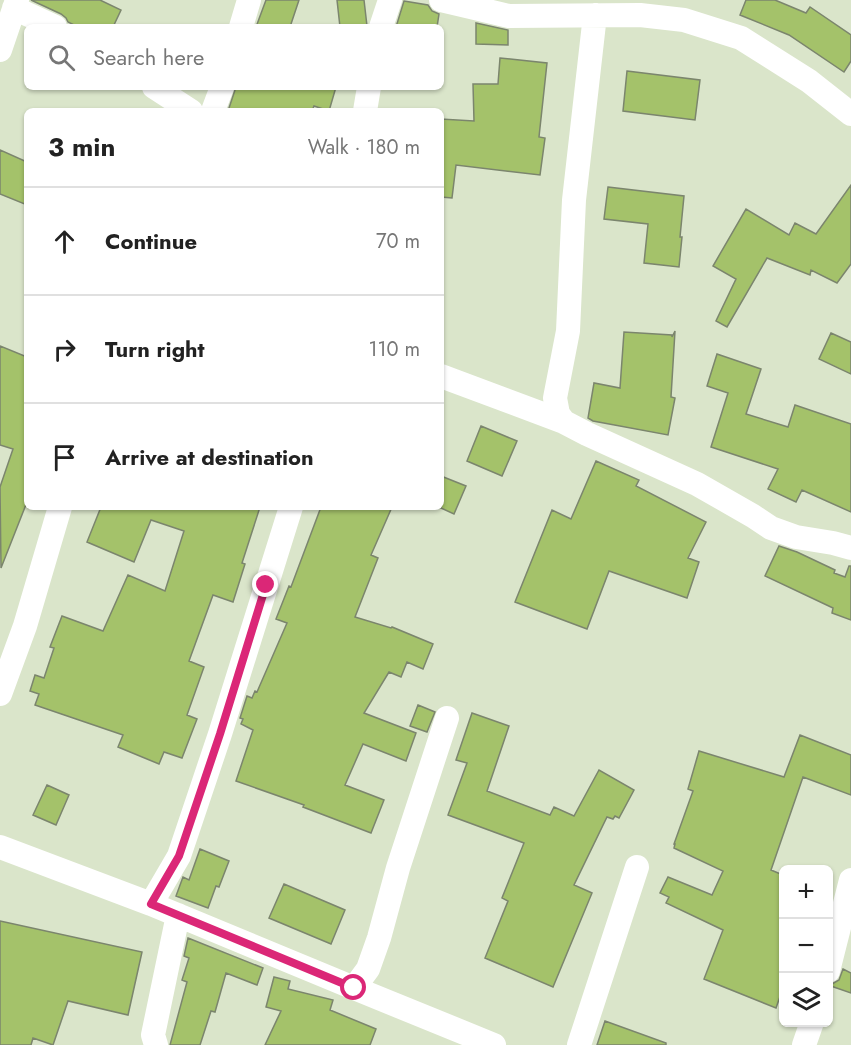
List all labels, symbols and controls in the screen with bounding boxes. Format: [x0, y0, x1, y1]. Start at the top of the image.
search box [24, 24, 444, 90]
icon: search [45, 41, 78, 74]
text: Search here [93, 41, 204, 73]
text: 3 min [48, 128, 115, 166]
text: Walk · 180 m [308, 133, 420, 162]
icon: ahead [48, 225, 81, 258]
text: Continue [105, 225, 197, 257]
text: 70 m [376, 227, 420, 256]
icon: right [48, 333, 81, 366]
text: Turn right [105, 333, 205, 365]
text: 110 m [368, 335, 420, 364]
icon: arrive [48, 441, 81, 474]
text: Arrive at destination [105, 441, 314, 473]
route end [252, 571, 278, 597]
map controls [779, 865, 833, 1027]
button: + [779, 865, 833, 919]
button: − [779, 919, 833, 973]
button: layers [779, 973, 833, 1027]
route start [340, 974, 366, 1000]

